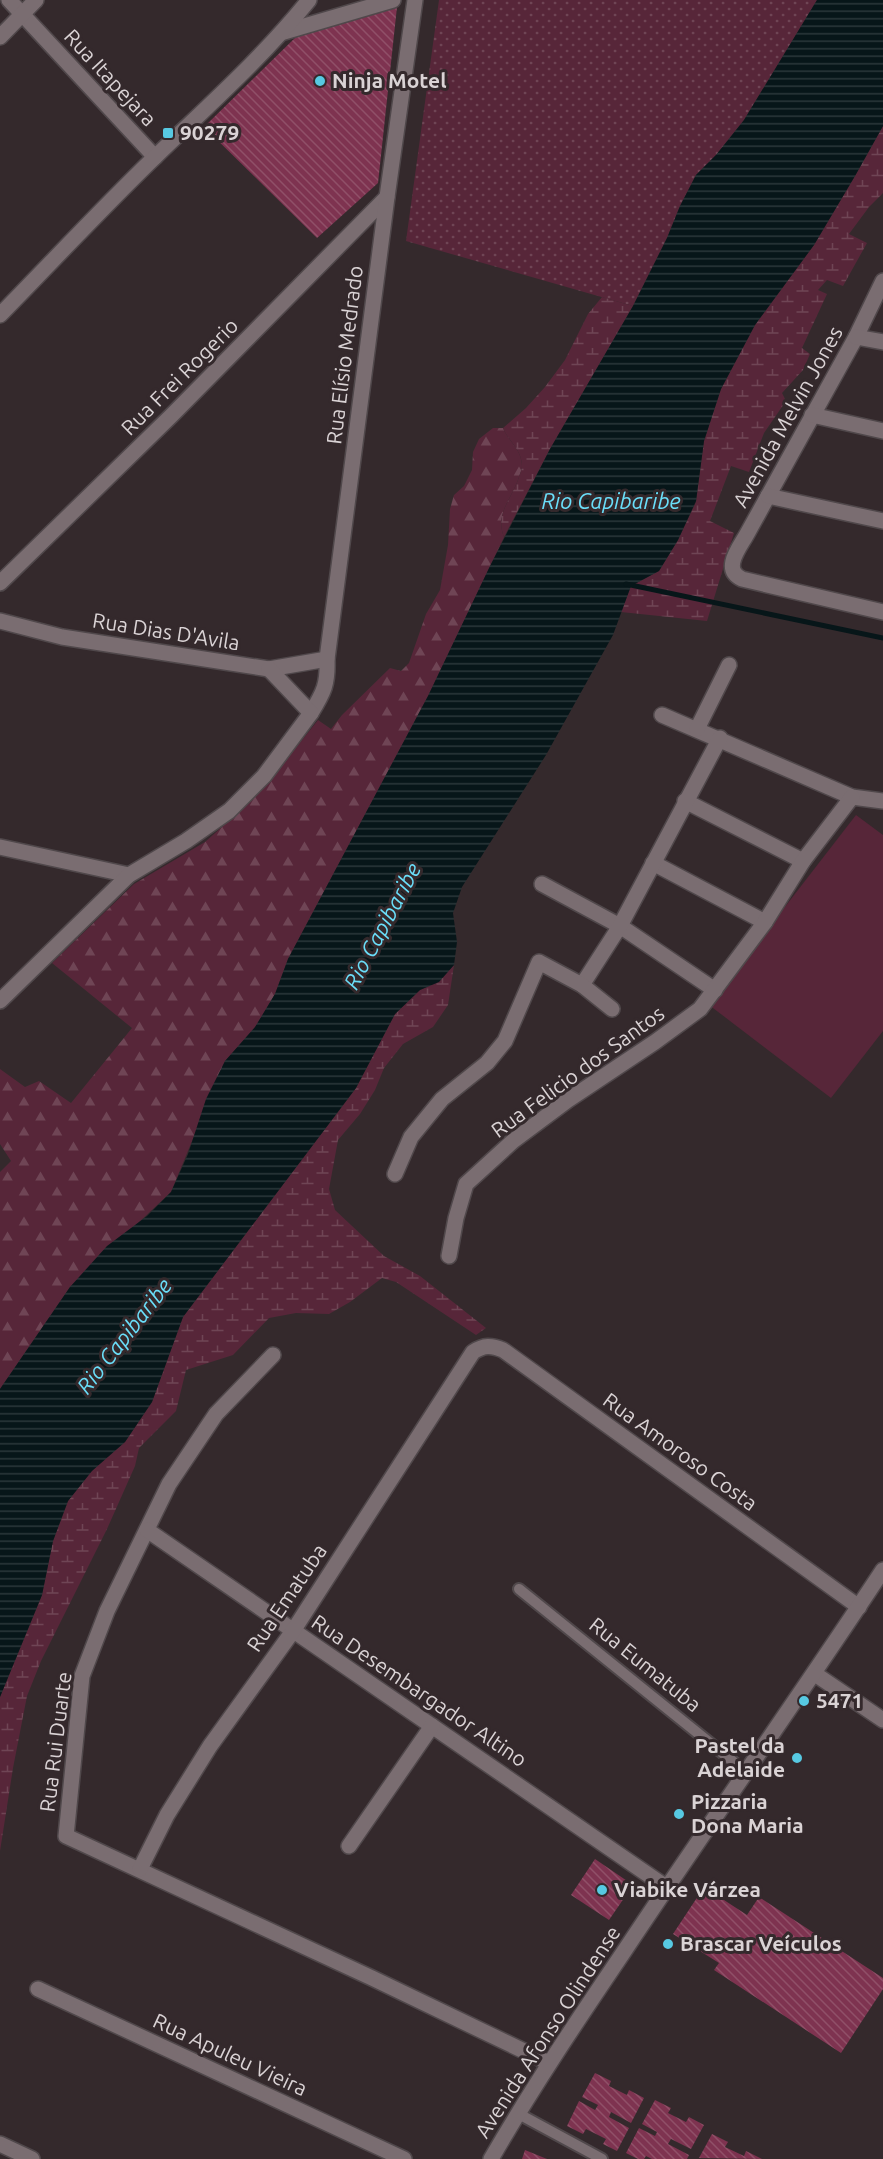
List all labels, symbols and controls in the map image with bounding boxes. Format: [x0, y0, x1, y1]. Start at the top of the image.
street label: Rua Itapejara [60, 24, 162, 131]
place label: Ninja Motel [332, 68, 447, 92]
marker: Ninja Motel [313, 74, 327, 88]
place label: 90279 [180, 120, 239, 144]
marker: 90279 [161, 126, 175, 140]
street label: Rua Elísio Medrado [321, 264, 367, 446]
street label: Rua Frei Rogerio [116, 313, 243, 440]
street label: Avenida Melvin Jones [727, 322, 847, 511]
water label: Rio Capibaribe [541, 488, 681, 513]
street label: Rua Dias D'Avila [91, 608, 241, 654]
water label: Rio Capibaribe [338, 858, 425, 993]
street label: Rua Felicio dos Santos [486, 1000, 669, 1142]
water label: Rio Capibaribe [71, 1273, 176, 1398]
street label: Rua Amoroso Costa [599, 1387, 762, 1515]
street label: Rua Ematuba [241, 1539, 331, 1656]
street label: Rua Desembargador Altino [308, 1609, 532, 1771]
street label: Rua Eumatuba [585, 1612, 706, 1717]
street label: Rua Rui Duarte [35, 1670, 76, 1813]
place label: 5471 [816, 1688, 863, 1712]
marker: 5471 [797, 1694, 811, 1708]
place label: Pastel da Adelaide [695, 1733, 785, 1781]
marker: Pastel da Adelaide [790, 1751, 804, 1765]
place label: Pizzaria Dona Maria [691, 1789, 804, 1837]
marker: Pizzaria Dona Maria [672, 1807, 686, 1821]
place label: Viabike Várzea [614, 1877, 761, 1901]
marker: Viabike Várzea [595, 1883, 609, 1897]
street label: Avenida Afonso Olindense [470, 1921, 625, 2142]
place label: Brascar Veículos [680, 1931, 842, 1955]
marker: Brascar Veículos [661, 1937, 675, 1951]
street label: Rua Apuleu Vieira [150, 2008, 311, 2100]

